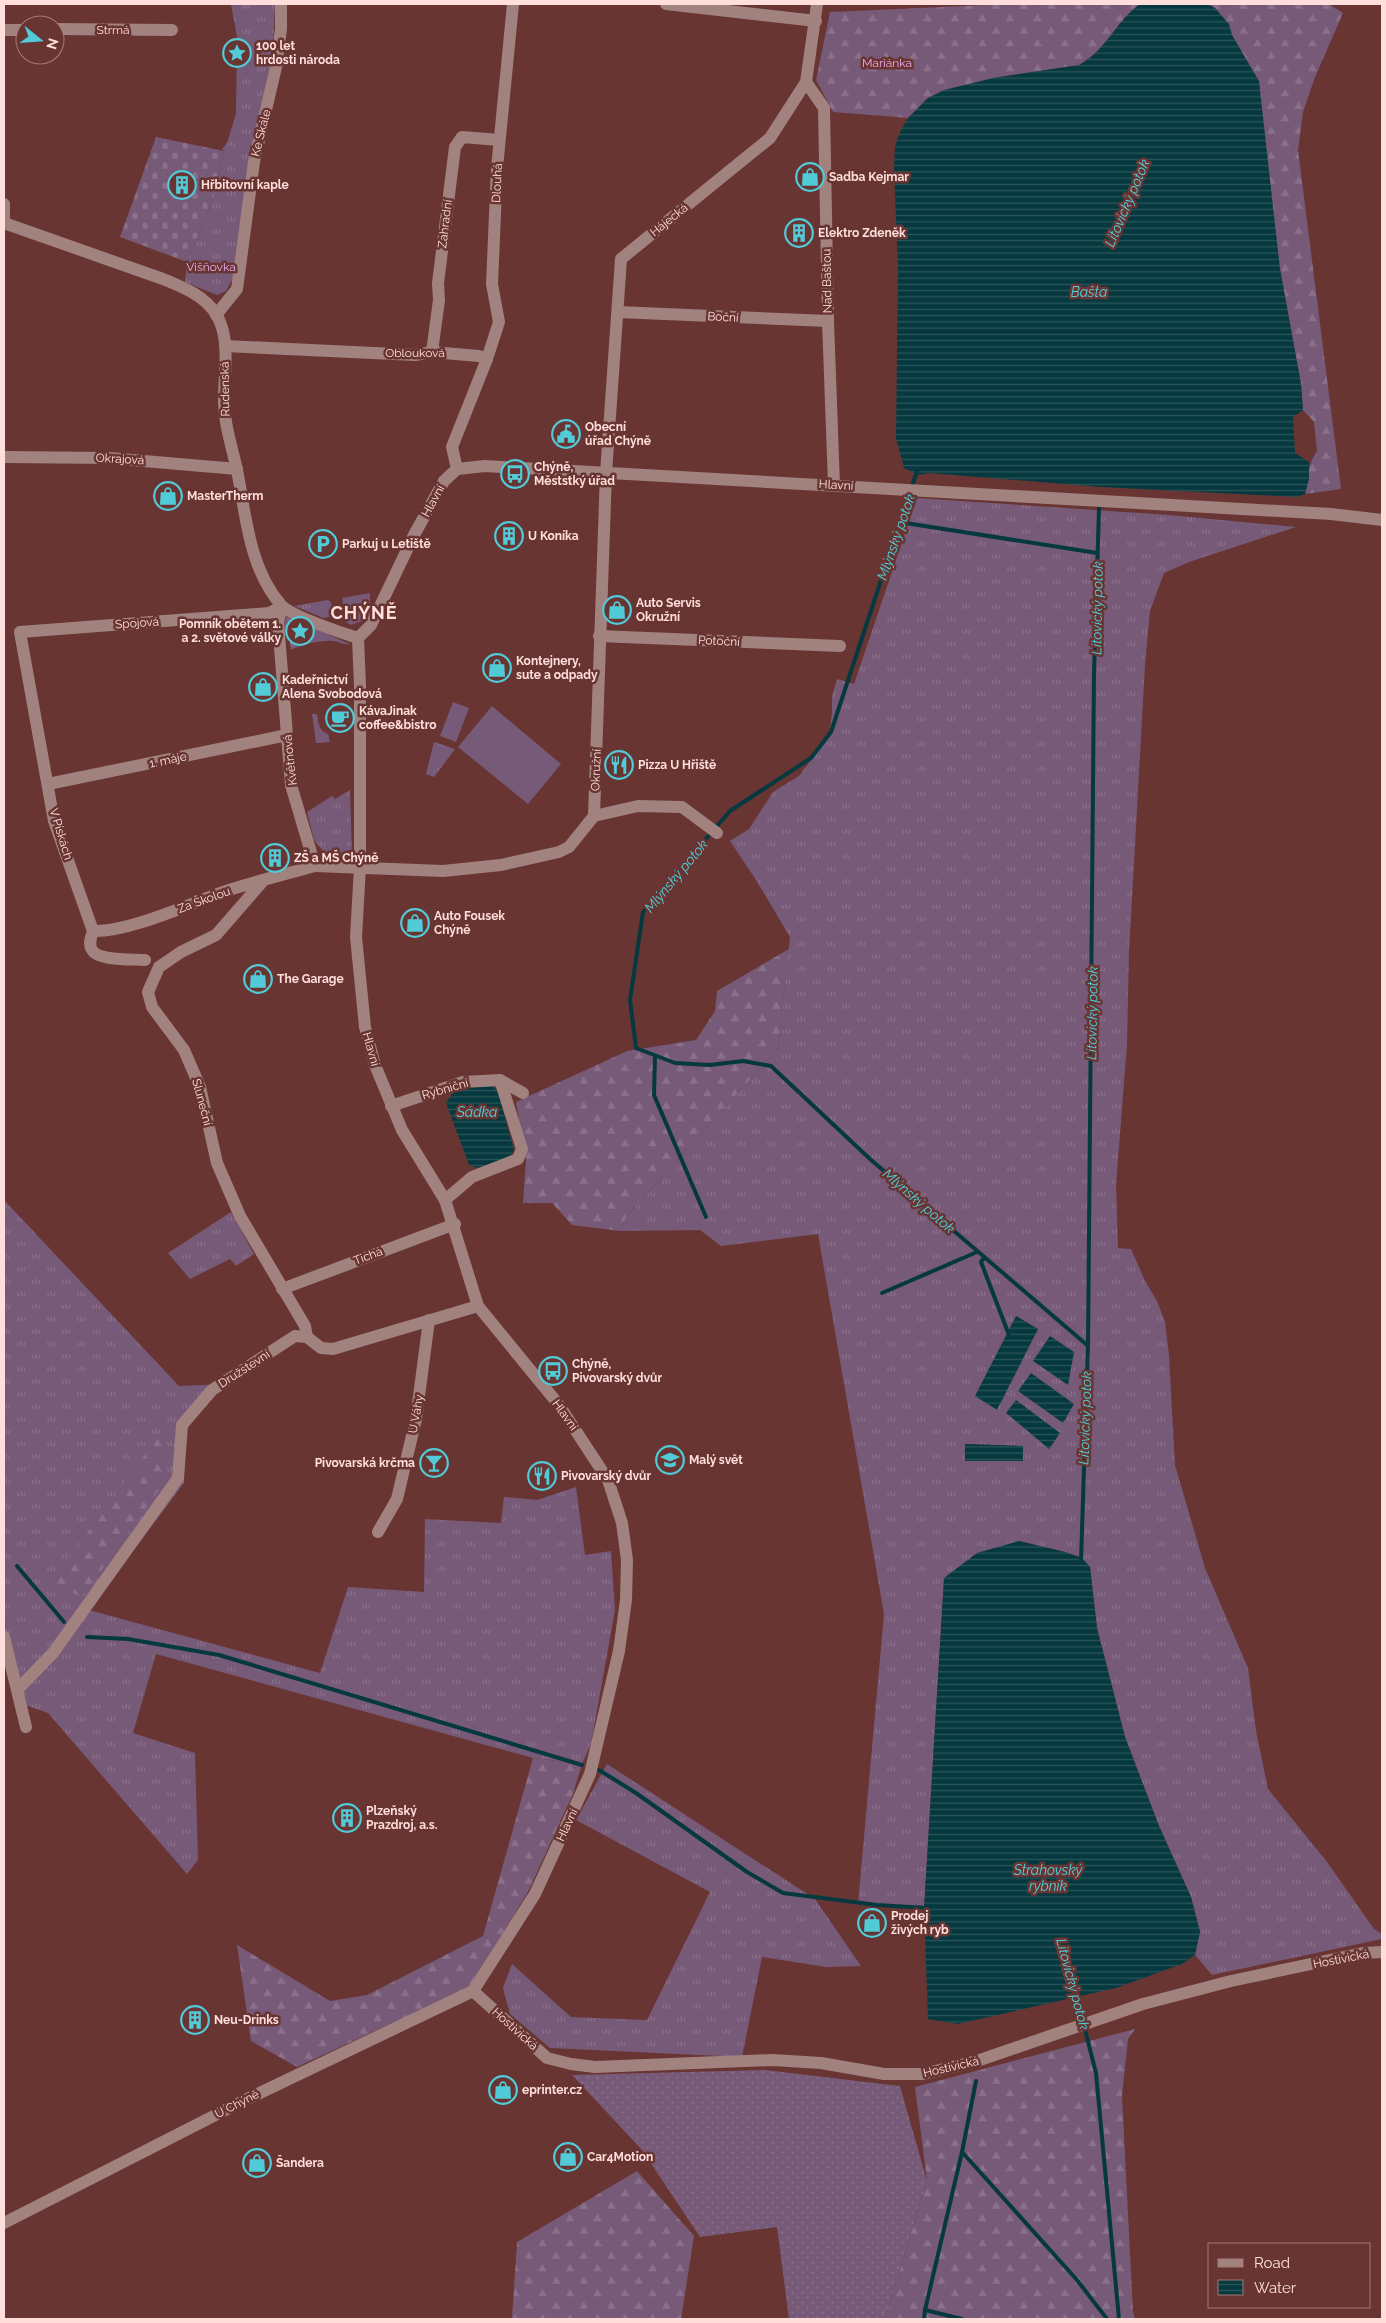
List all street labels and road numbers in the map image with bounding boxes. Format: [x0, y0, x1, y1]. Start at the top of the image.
street label: Strmá [97, 23, 129, 37]
street label: Ke Skále [248, 108, 274, 158]
street label: Dlouhá [489, 163, 505, 203]
street label: Zahradní [435, 199, 455, 249]
street label: Hájecká [647, 201, 691, 239]
street label: Nad Baštou [819, 248, 835, 314]
street label: Boční [707, 309, 739, 325]
street label: Oblouková [385, 346, 445, 360]
street label: Rudenská [218, 361, 232, 417]
street label: Okrajová [95, 451, 145, 467]
street label: Hlavní [818, 477, 854, 493]
street label: Hlavní [419, 482, 448, 519]
street label: Spojová [114, 614, 160, 632]
street label: Potoční [698, 633, 741, 649]
street label: Květnová [280, 734, 300, 786]
street label: Okružní [588, 748, 604, 791]
street label: 1. máje [148, 749, 188, 771]
street label: V Pískách [47, 807, 75, 861]
street label: Za Školou [176, 884, 232, 916]
street label: Hlavní [360, 1030, 383, 1068]
street label: Rybniční [420, 1076, 470, 1102]
street label: Sluneční [189, 1077, 215, 1127]
street label: Tichá [351, 1244, 385, 1268]
street label: Družstevní [216, 1347, 273, 1391]
street label: U Váhy [406, 1393, 426, 1434]
street label: Hlavní [549, 1397, 581, 1433]
street label: Hlavní [553, 1806, 581, 1844]
street label: Hostivická [1312, 1947, 1370, 1971]
street label: Hostivická [489, 2005, 541, 2053]
street label: Hostivická [922, 2054, 980, 2080]
street label: U Chýně [213, 2087, 261, 2121]

